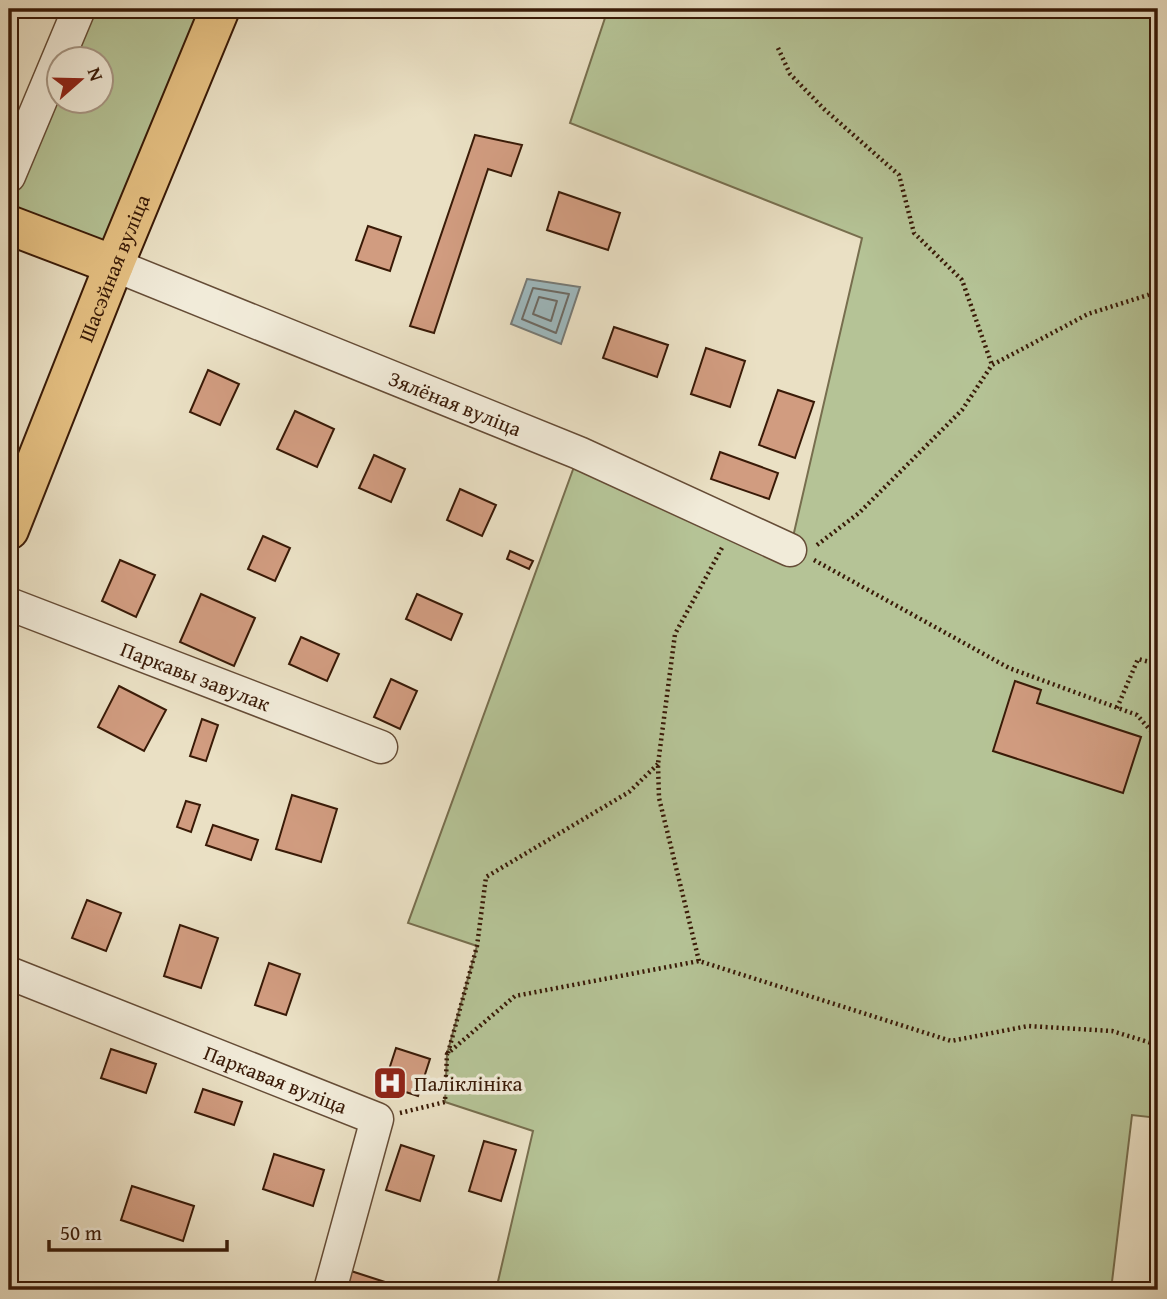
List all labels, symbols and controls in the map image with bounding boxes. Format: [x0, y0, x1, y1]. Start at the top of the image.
north arrow [46, 46, 116, 116]
text: N [81, 63, 111, 85]
street label: Шасэйная вуліца [70, 189, 157, 347]
street label: Зялёная вуліца [384, 362, 526, 444]
street label: Паркавы завулак [116, 633, 275, 719]
street label: Паркавая вуліца [200, 1036, 352, 1121]
hospital icon: Паліклініка [371, 1064, 409, 1102]
place label: Паліклініка [414, 1068, 523, 1099]
scale bar [49, 1208, 228, 1252]
text: 50 m [60, 1217, 102, 1248]

